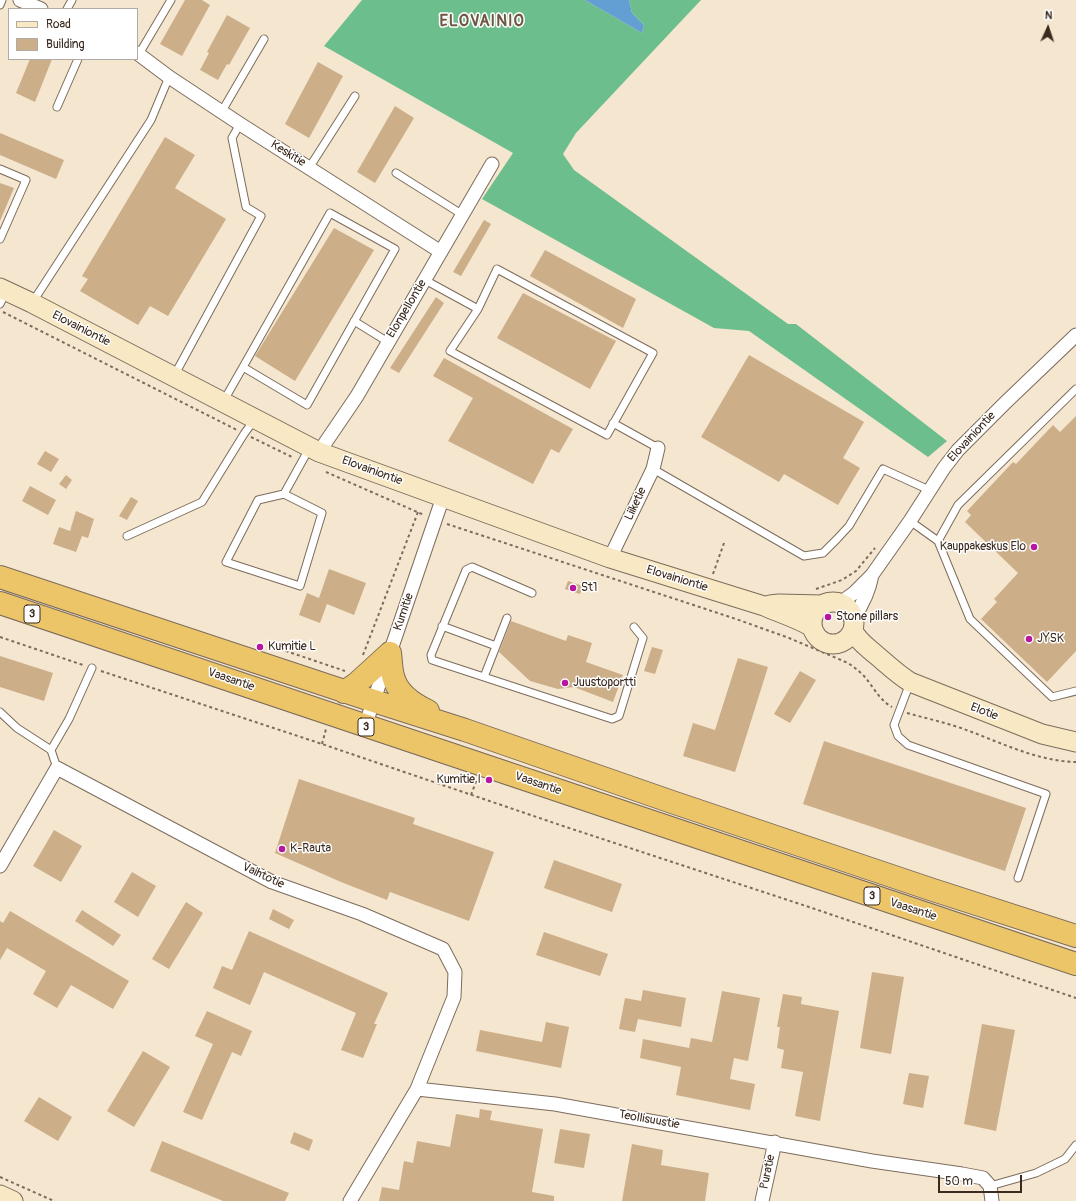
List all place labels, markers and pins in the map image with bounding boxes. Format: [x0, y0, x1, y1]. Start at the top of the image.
place label: Kauppakeskus Elo [940, 540, 1026, 554]
marker: Kauppakeskus Elo [1029, 542, 1039, 552]
place label: St1 [581, 581, 598, 595]
marker: St1 [568, 583, 578, 593]
place label: Stone pillars [836, 610, 898, 624]
marker: Stone pillars [823, 612, 833, 622]
place label: JYSK [1037, 632, 1064, 646]
marker: JYSK [1024, 634, 1034, 644]
place label: Kumitie L [268, 640, 316, 654]
marker: Kumitie L [255, 642, 265, 652]
place label: Juustoportti [573, 676, 636, 690]
marker: Juustoportti [560, 678, 570, 688]
place label: Kumitie I [436, 773, 481, 787]
marker: Kumitie I [484, 775, 494, 785]
place label: K-Rauta [290, 842, 331, 856]
marker: K-Rauta [277, 844, 287, 854]

